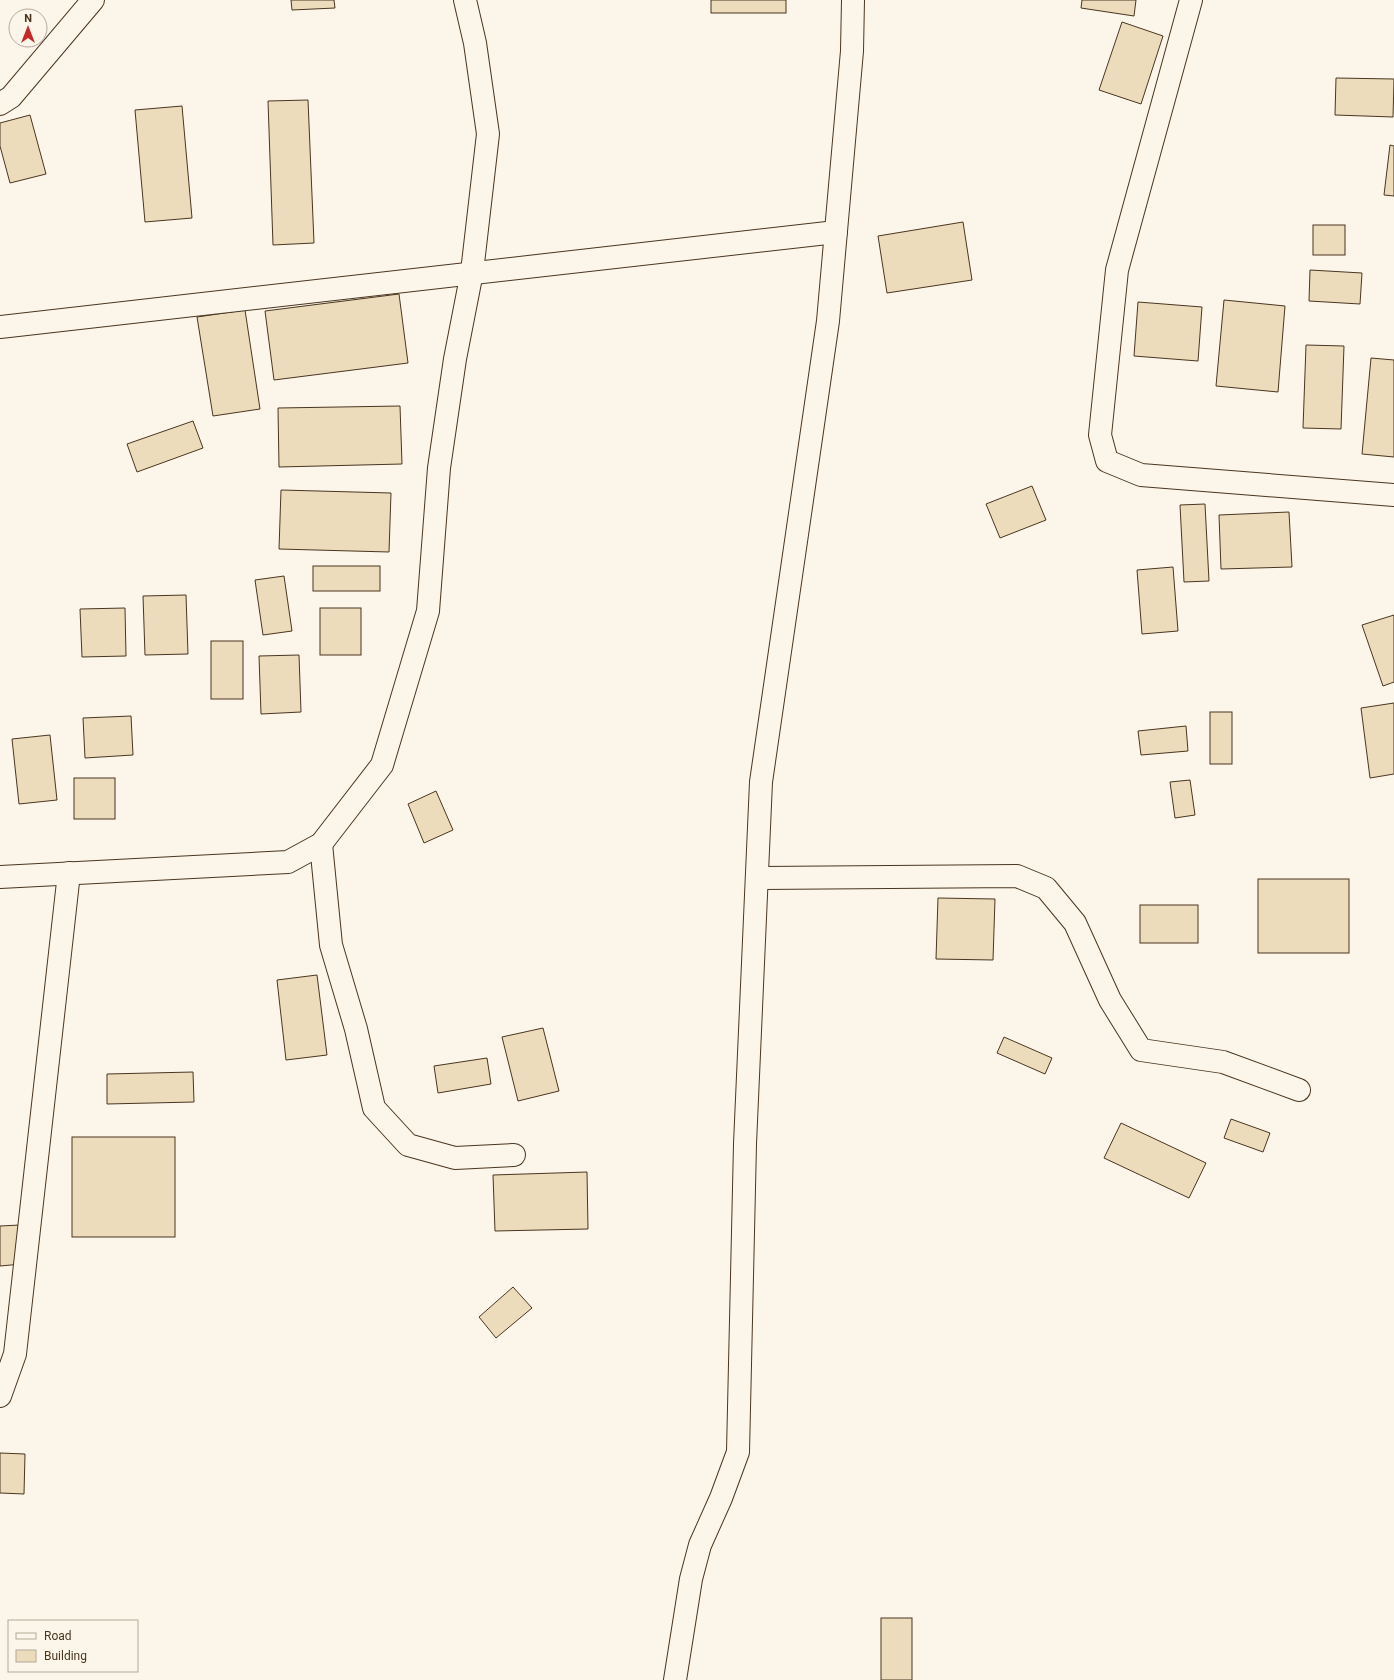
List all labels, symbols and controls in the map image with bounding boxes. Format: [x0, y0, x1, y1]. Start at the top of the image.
north arrow [8, 8, 48, 48]
text: N [24, 12, 32, 25]
legend [8, 1620, 138, 1672]
text: Road [44, 1629, 72, 1643]
text: Building [44, 1649, 87, 1663]

